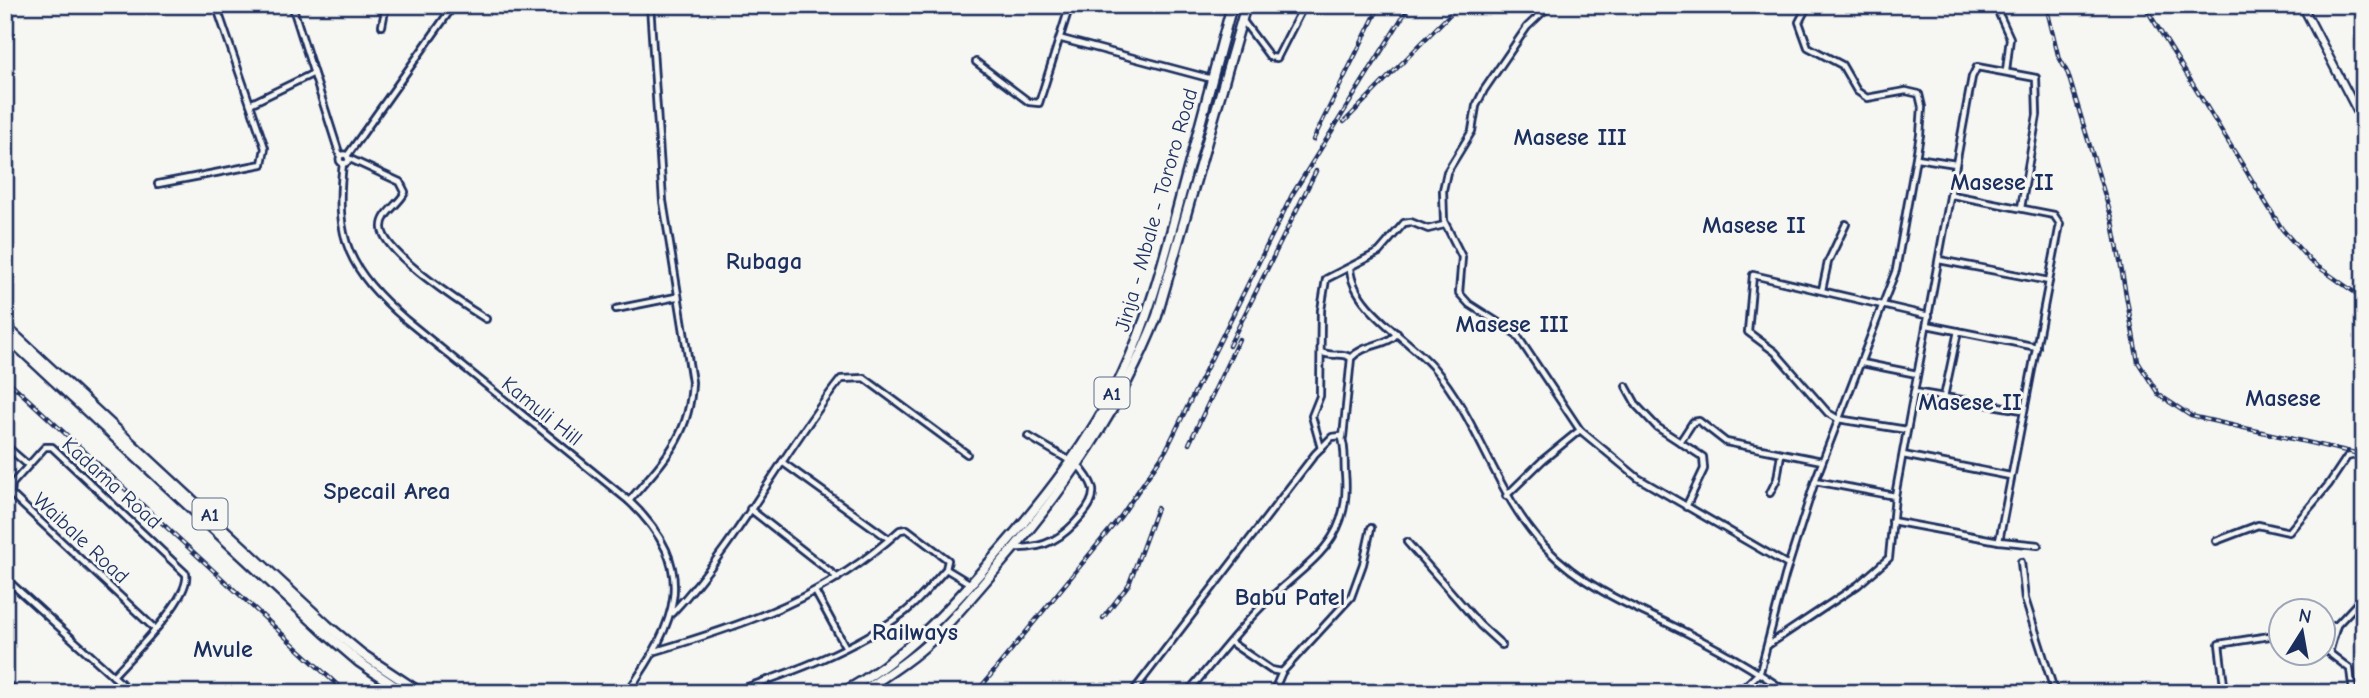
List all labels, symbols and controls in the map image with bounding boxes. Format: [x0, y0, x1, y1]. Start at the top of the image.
street label: Jinja - Mbale - Tororo Road [1110, 85, 1202, 335]
district label: Masese III [1513, 123, 1627, 151]
district label: Masese II [1950, 168, 2054, 196]
district label: Masese II [1702, 211, 1806, 239]
district label: Rubaga [726, 247, 802, 275]
district label: Masese III [1455, 310, 1569, 338]
street label: Kamuli Hill [497, 371, 587, 451]
road number: A1 [1094, 378, 1130, 408]
district label: Masese [2245, 384, 2321, 412]
district label: Masese II [1918, 388, 2022, 416]
street label: Kadama Road [57, 432, 167, 534]
district label: Specail Area [323, 477, 451, 505]
street label: Waibale Road [28, 488, 134, 588]
road number: A1 [192, 499, 228, 530]
district label: Babu Patel [1235, 583, 1345, 611]
north arrow [2268, 596, 2338, 666]
text: N [2297, 604, 2313, 628]
district label: Railways [872, 618, 958, 646]
district label: Mvule [193, 635, 253, 663]

